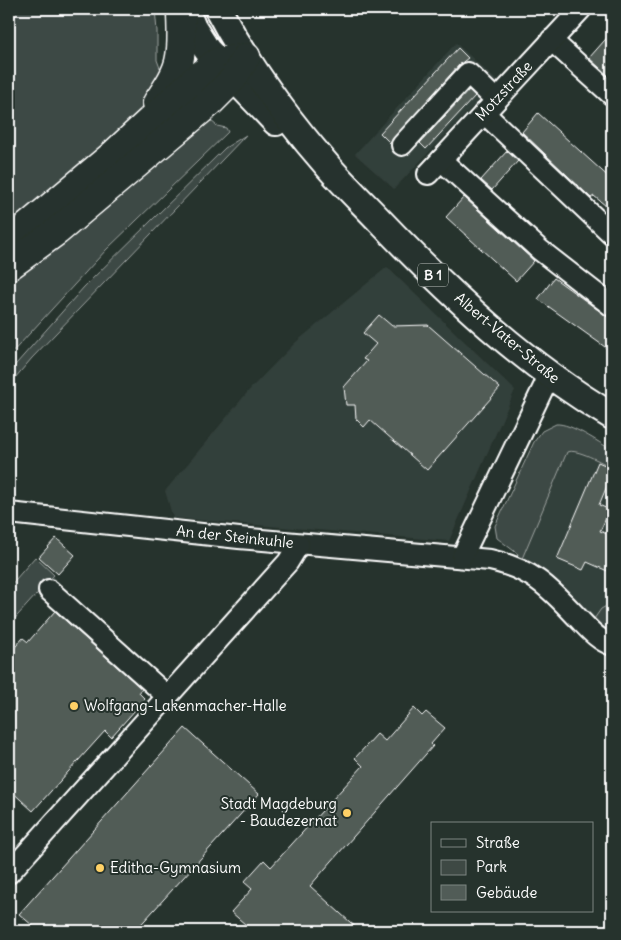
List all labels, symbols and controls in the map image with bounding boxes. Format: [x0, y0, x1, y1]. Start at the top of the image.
street label: Motzstraße [471, 57, 536, 125]
road number: B 1 [418, 264, 448, 286]
street label: Albert-Vater-Straße [451, 288, 564, 387]
street label: An der Steinkuhle [175, 521, 295, 552]
place label: Wolfgang-Lakenmacher-Halle [84, 696, 287, 715]
marker: Wolfgang-Lakenmacher-Halle [68, 700, 80, 712]
place label: Stadt Magdeburg - Baudezernat [221, 794, 337, 830]
marker: Stadt Magdeburg - Baudezernat [341, 807, 353, 819]
legend [431, 822, 594, 912]
text: Straße [476, 833, 520, 852]
text: Park [476, 857, 507, 876]
place label: Editha-Gymnasium [110, 858, 241, 877]
marker: Editha-Gymnasium [94, 862, 106, 874]
text: Gebäude [476, 883, 537, 902]

